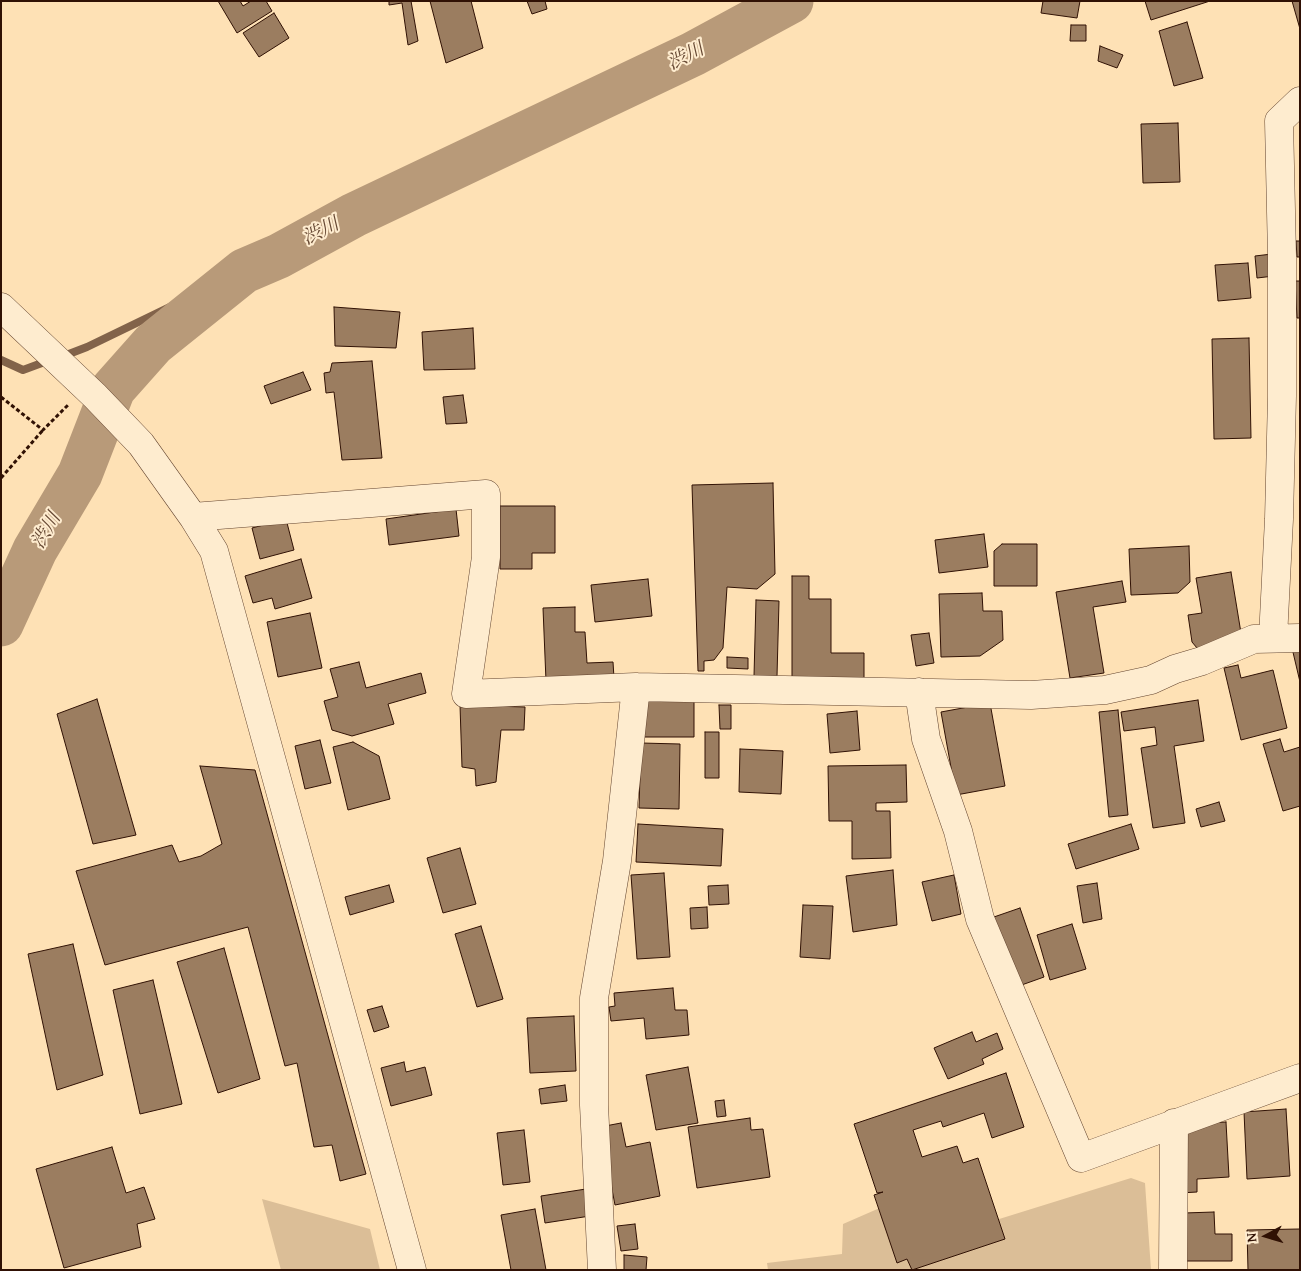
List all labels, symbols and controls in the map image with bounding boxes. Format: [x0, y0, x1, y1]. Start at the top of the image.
water label: 渋川 [664, 38, 708, 76]
water label: 渋川 [299, 213, 343, 251]
water label: 渋川 [28, 509, 66, 553]
north arrow [1241, 1211, 1291, 1261]
text: N [1241, 1232, 1262, 1243]

